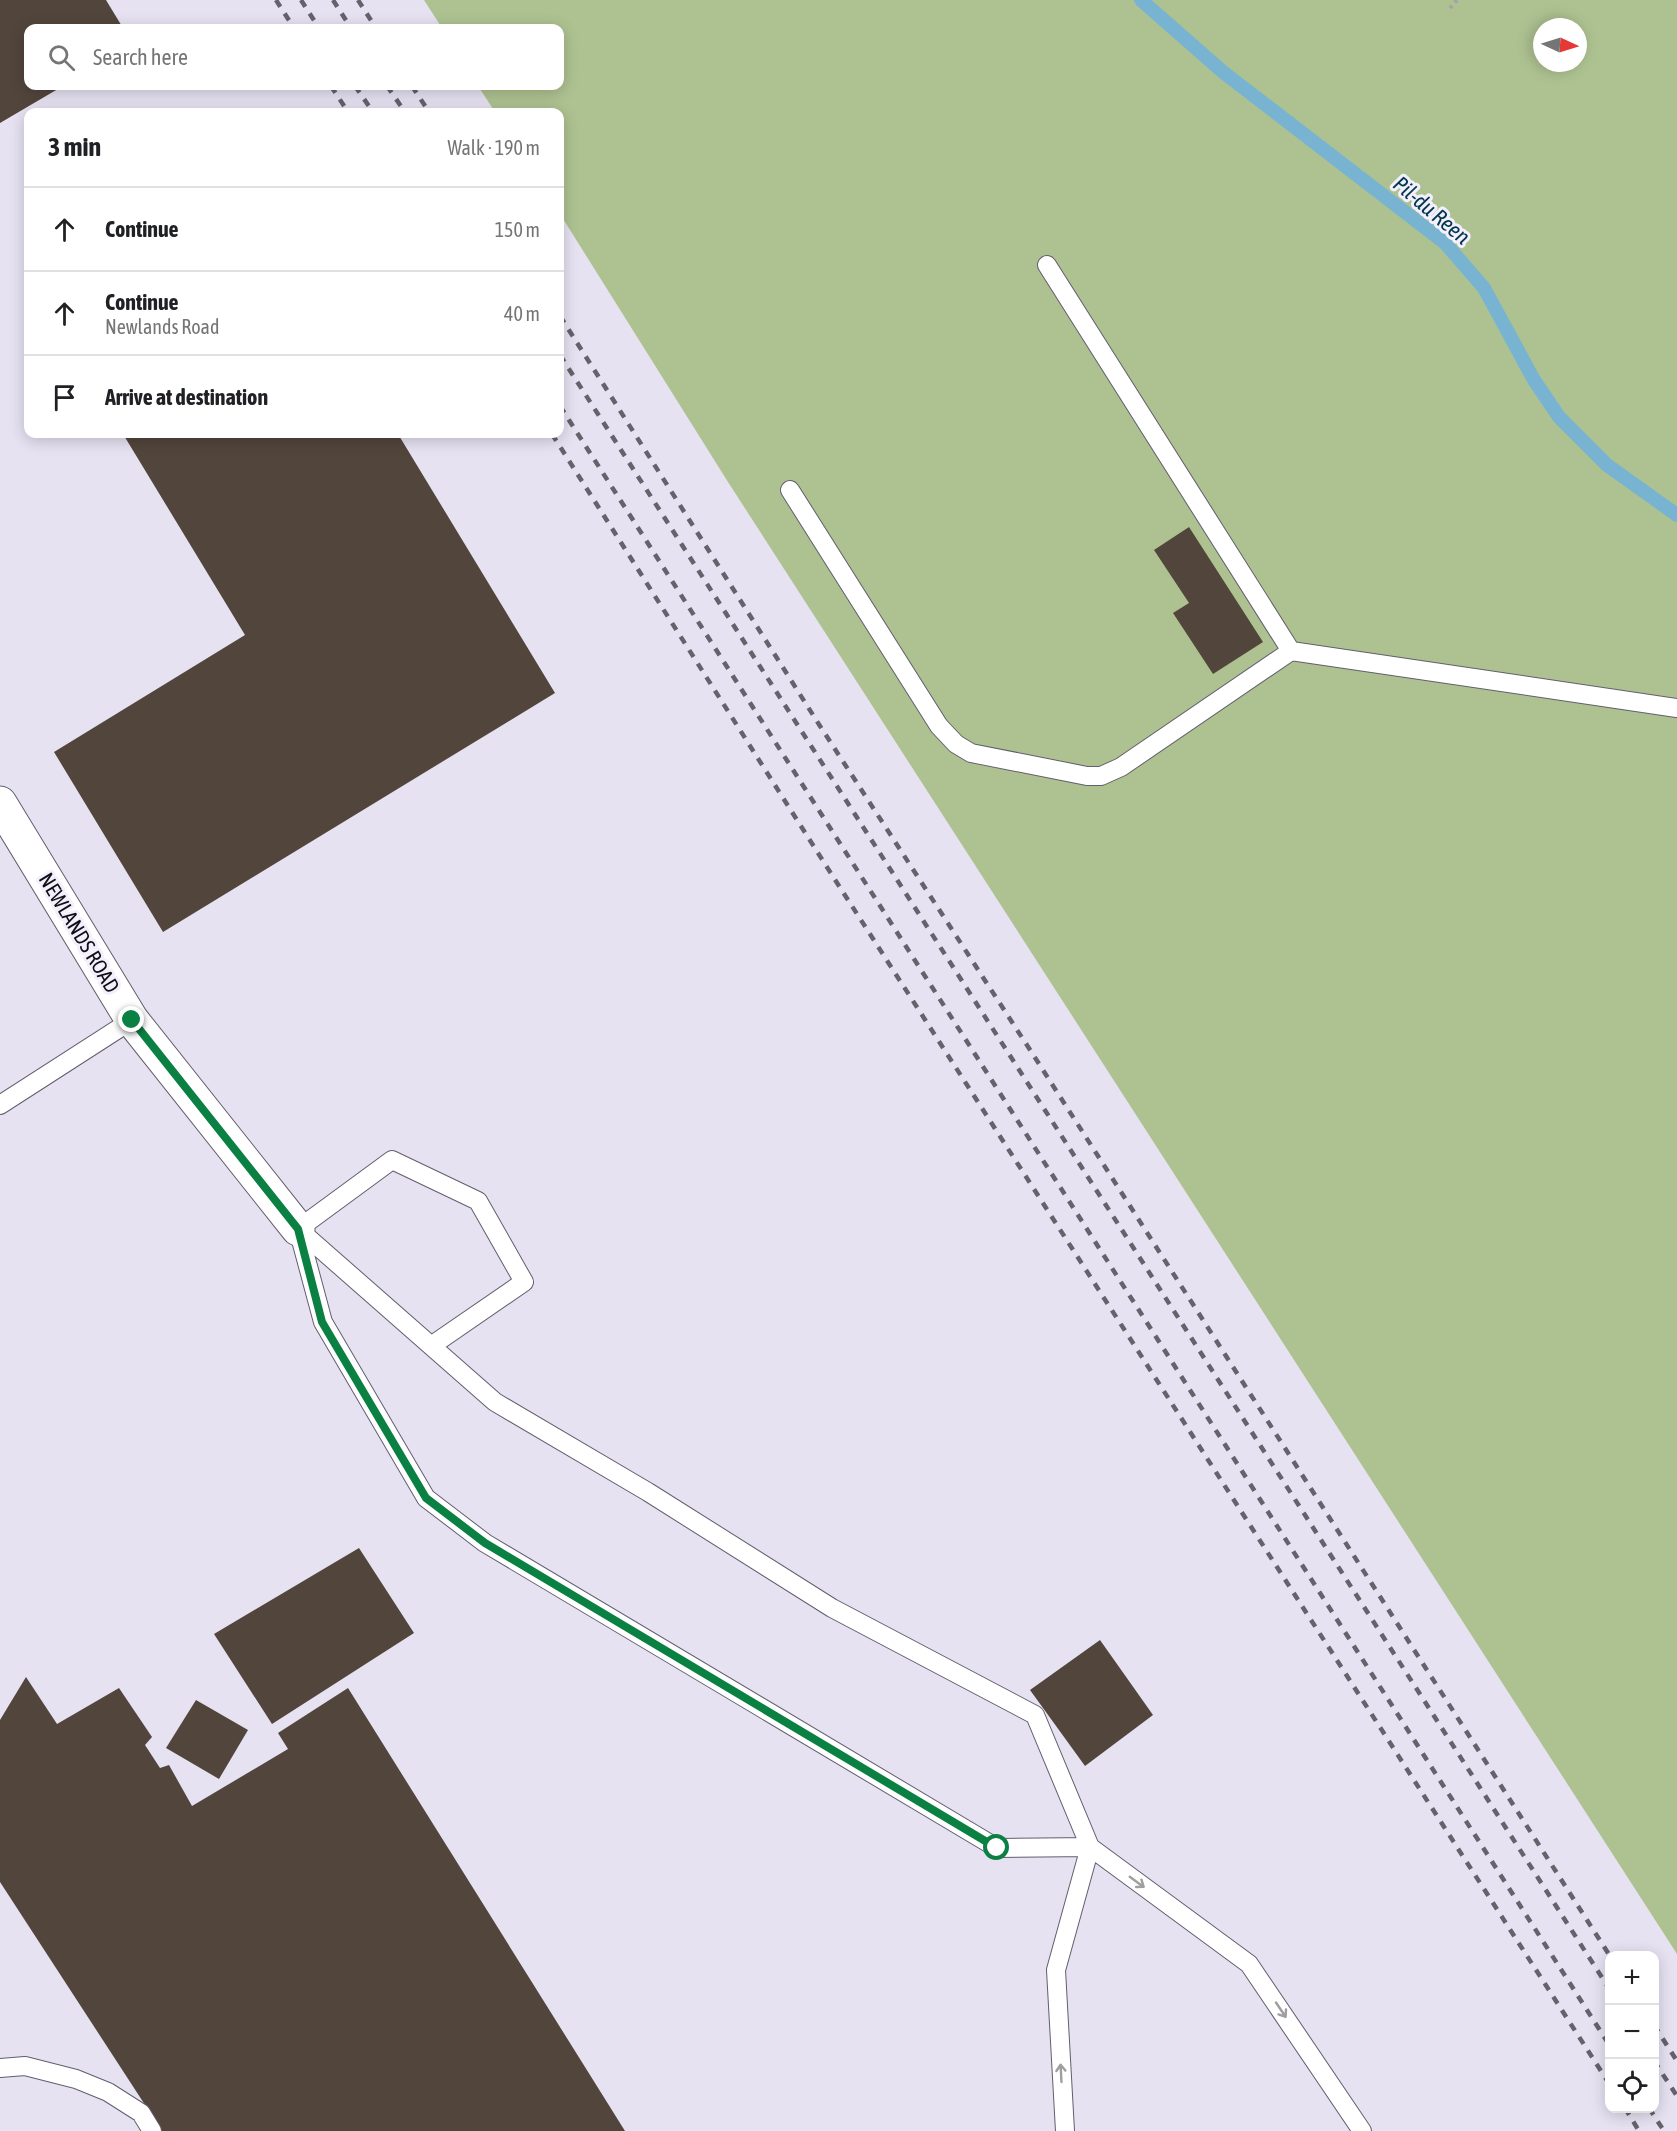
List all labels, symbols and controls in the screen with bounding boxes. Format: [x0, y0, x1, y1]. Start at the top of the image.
north arrow [1533, 18, 1587, 72]
search box [24, 24, 564, 90]
icon: search [45, 41, 78, 74]
text: Search here [93, 44, 188, 70]
text: 3 min [48, 132, 101, 162]
text: Walk · 190 m [448, 136, 540, 159]
water label: Pil-du Reen [1388, 170, 1476, 250]
icon: ahead [48, 213, 81, 246]
text: Continue [105, 216, 179, 242]
text: 150 m [495, 218, 540, 241]
text: Continue [105, 289, 179, 315]
icon: ahead [48, 297, 81, 330]
text: 40 m [504, 302, 540, 325]
text: Newlands Road [105, 315, 219, 338]
icon: arrive [48, 381, 81, 414]
text: Arrive at destination [105, 384, 268, 410]
street label: NEWLANDS ROAD [35, 868, 125, 997]
route end [118, 1006, 144, 1032]
route start [983, 1834, 1009, 1860]
one-way arrow [1129, 1875, 1145, 1888]
map controls [1605, 1951, 1659, 2113]
button: + [1605, 1951, 1659, 2005]
one-way arrow [1274, 2002, 1287, 2019]
button: − [1605, 2005, 1659, 2059]
button: locate [1605, 2059, 1659, 2113]
one-way arrow [1055, 2063, 1066, 2083]

